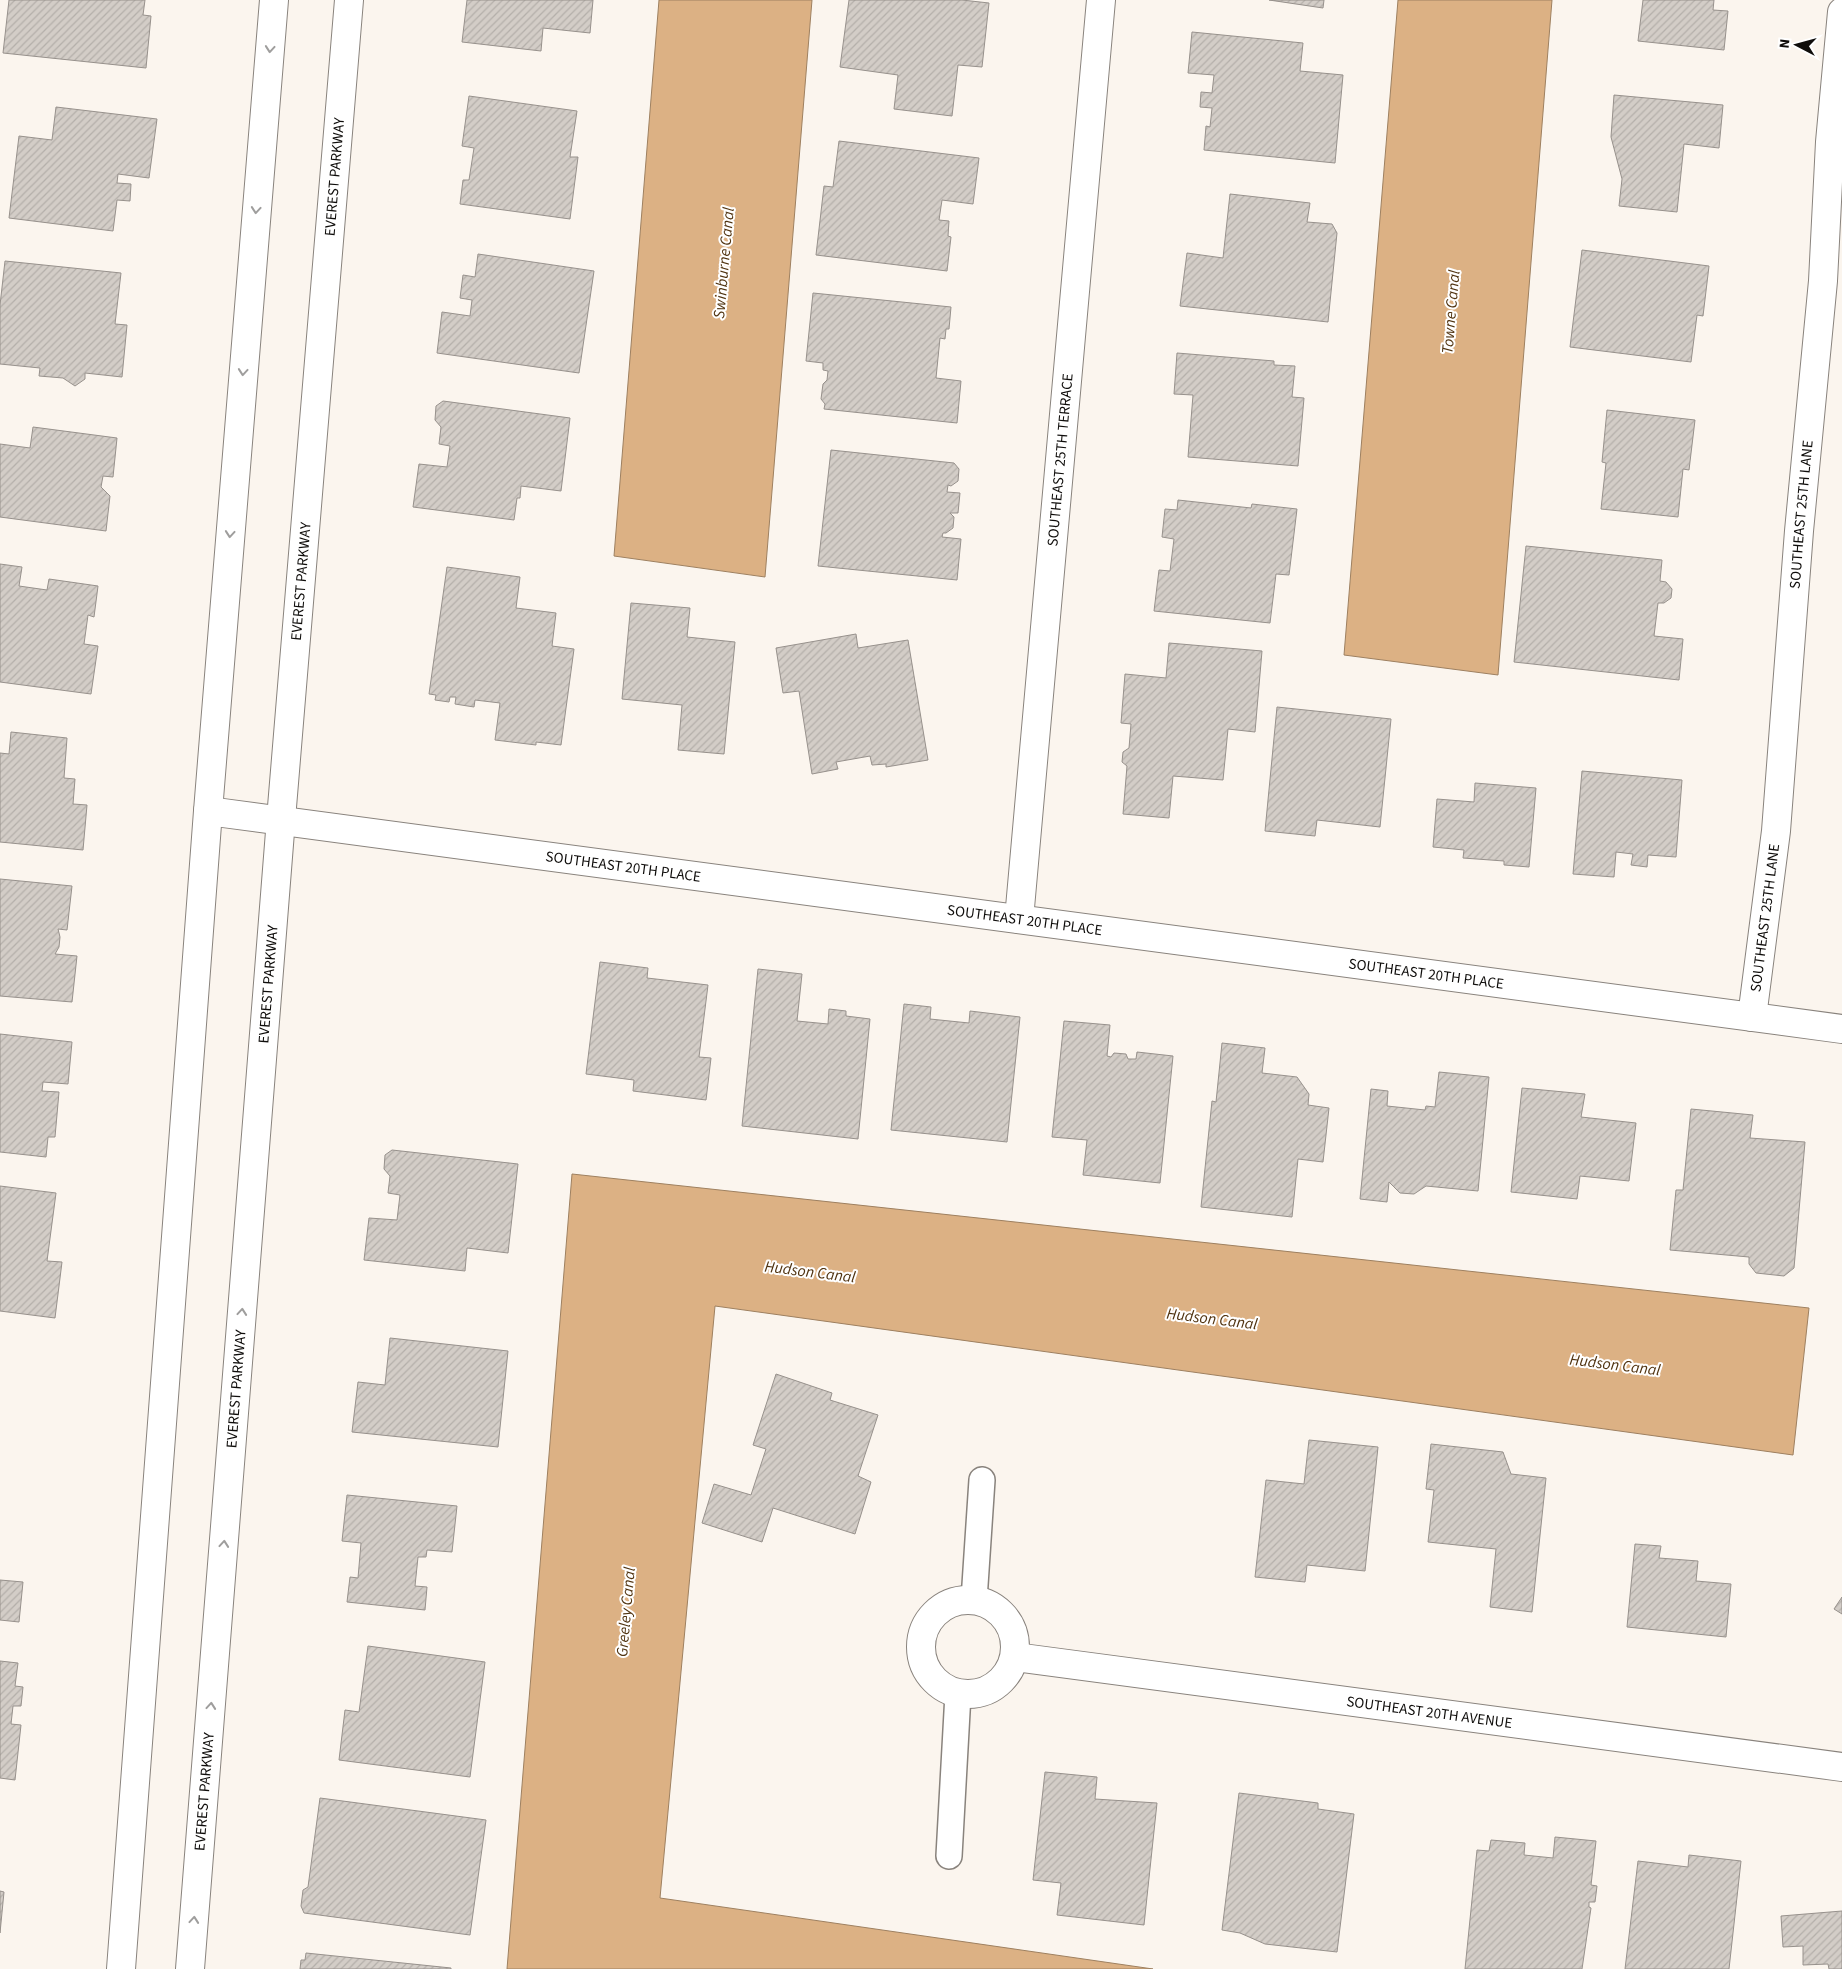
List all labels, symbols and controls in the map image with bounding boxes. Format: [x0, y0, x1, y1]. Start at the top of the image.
north arrow [1772, 20, 1822, 70]
text: N [1775, 38, 1795, 49]
one-way arrow [265, 45, 276, 53]
street label: EVEREST PARKWAY [319, 116, 350, 237]
water label: Swinburne Canal [708, 206, 740, 320]
one-way arrow [251, 207, 262, 215]
water label: Towne Canal [1436, 269, 1466, 355]
one-way arrow [238, 369, 249, 377]
street label: SOUTHEAST 25TH TERRACE [1042, 372, 1078, 547]
street label: SOUTHEAST 25TH LANE [1784, 439, 1818, 590]
street label: EVEREST PARKWAY [285, 521, 316, 641]
one-way arrow [225, 531, 236, 539]
street label: SOUTHEAST 25TH LANE [1745, 842, 1785, 993]
street label: SOUTHEAST 20TH PLACE [544, 846, 702, 887]
street label: SOUTHEAST 20TH PLACE [946, 899, 1104, 941]
street label: EVEREST PARKWAY [253, 923, 283, 1044]
street label: SOUTHEAST 20TH PLACE [1347, 953, 1505, 994]
water label: Hudson Canal [763, 1256, 857, 1288]
water label: Hudson Canal [1165, 1303, 1259, 1335]
one-way arrow [236, 1308, 247, 1316]
street label: EVEREST PARKWAY [221, 1328, 251, 1449]
water label: Hudson Canal [1568, 1349, 1662, 1381]
one-way arrow [218, 1540, 229, 1548]
water label: Greeley Canal [611, 1566, 641, 1658]
street label: SOUTHEAST 20TH AVENUE [1345, 1691, 1514, 1734]
one-way arrow [205, 1702, 216, 1710]
street label: EVEREST PARKWAY [189, 1731, 219, 1852]
one-way arrow [188, 1916, 199, 1924]

